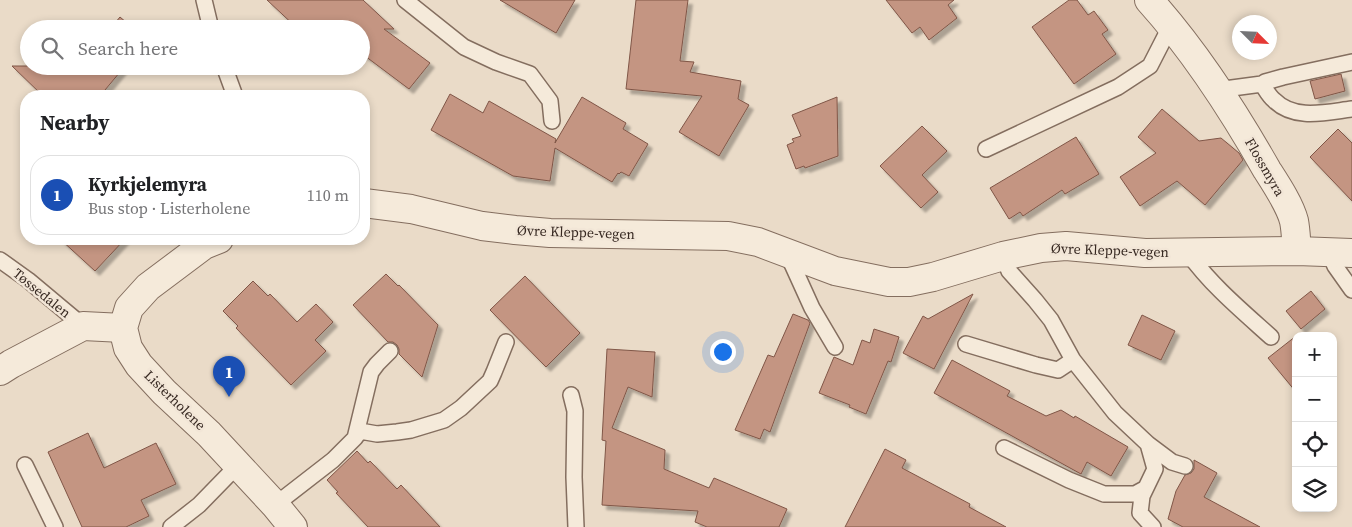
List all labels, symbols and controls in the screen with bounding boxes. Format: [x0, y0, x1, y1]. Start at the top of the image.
north arrow [1232, 15, 1277, 60]
search box [20, 20, 370, 75]
icon: search [38, 34, 66, 62]
text: Search here [78, 35, 178, 61]
text: Nearby [40, 108, 110, 137]
street label: Flossmyra [1240, 134, 1290, 201]
text: Kyrkjelemyra [88, 171, 207, 197]
text: 1 [53, 184, 61, 206]
text: 110 m [307, 184, 349, 206]
text: Bus stop · Listerholene [88, 197, 250, 219]
street label: Øvre Kleppe-vegen [517, 220, 636, 244]
street label: Øvre Kleppe-vegen [1051, 238, 1170, 262]
street label: Tøssedalen [9, 263, 76, 323]
map controls [1292, 332, 1337, 512]
button: + [1292, 332, 1337, 377]
your location [710, 339, 736, 365]
pin: 1 [213, 356, 245, 397]
street label: Listerholene [140, 365, 210, 435]
button: − [1292, 377, 1337, 422]
button: locate [1292, 422, 1337, 467]
button: layers [1292, 467, 1337, 512]

